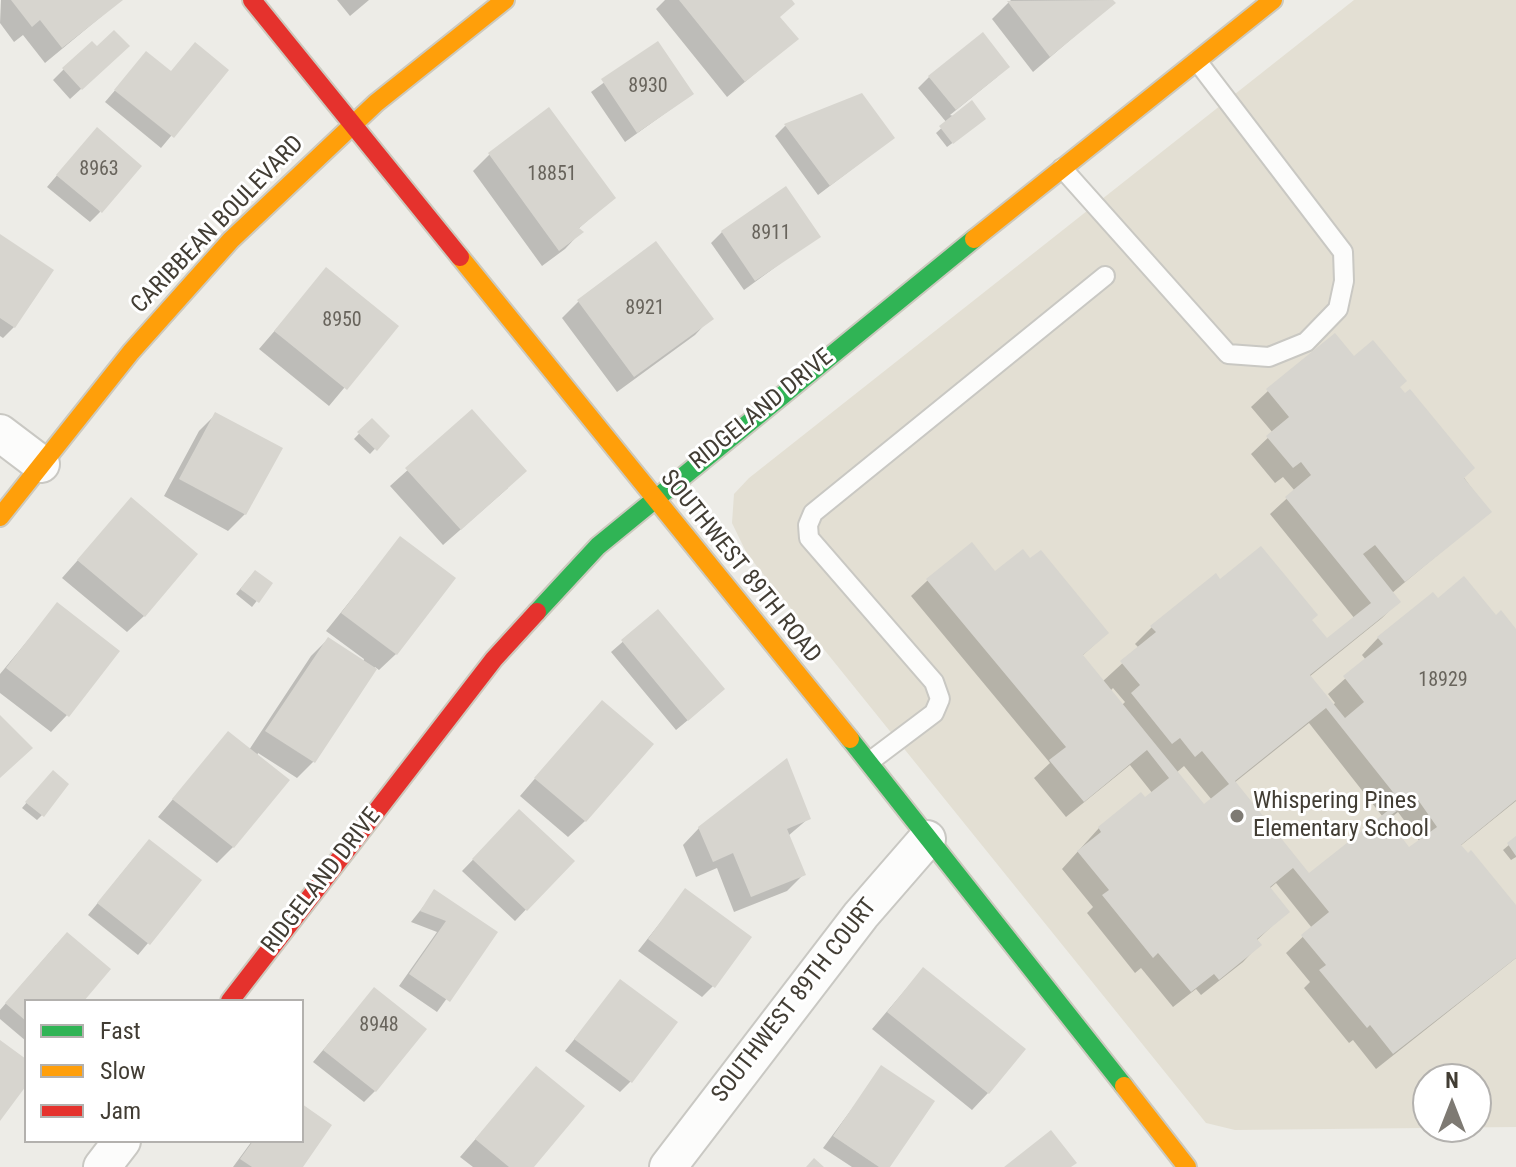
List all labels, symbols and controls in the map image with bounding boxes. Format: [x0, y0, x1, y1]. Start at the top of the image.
house number: 8930 [628, 75, 668, 99]
street label: CARIBBEAN BOULEVARD [126, 130, 310, 320]
house number: 8963 [79, 158, 119, 182]
house number: 18851 [527, 163, 577, 187]
house number: 8911 [751, 222, 791, 246]
house number: 8921 [625, 297, 665, 321]
house number: 8950 [322, 309, 362, 333]
street label: RIDGELAND DRIVE [685, 343, 839, 477]
street label: SOUTHWEST 89TH ROAD [653, 465, 827, 669]
house number: 18929 [1418, 669, 1468, 693]
place label: Whispering Pines Elementary School [1253, 788, 1429, 844]
street label: RIDGELAND DRIVE [256, 803, 388, 959]
marker: Whispering Pines Elementary School [1228, 807, 1246, 825]
street label: SOUTHWEST 89TH COURT [706, 893, 884, 1109]
legend [24, 999, 304, 1143]
house number: 8948 [359, 1014, 399, 1038]
text: Fast [100, 1017, 141, 1045]
text: Slow [100, 1057, 146, 1085]
north arrow [1412, 1063, 1492, 1143]
text: N [1445, 1068, 1459, 1093]
text: Jam [100, 1097, 141, 1125]

